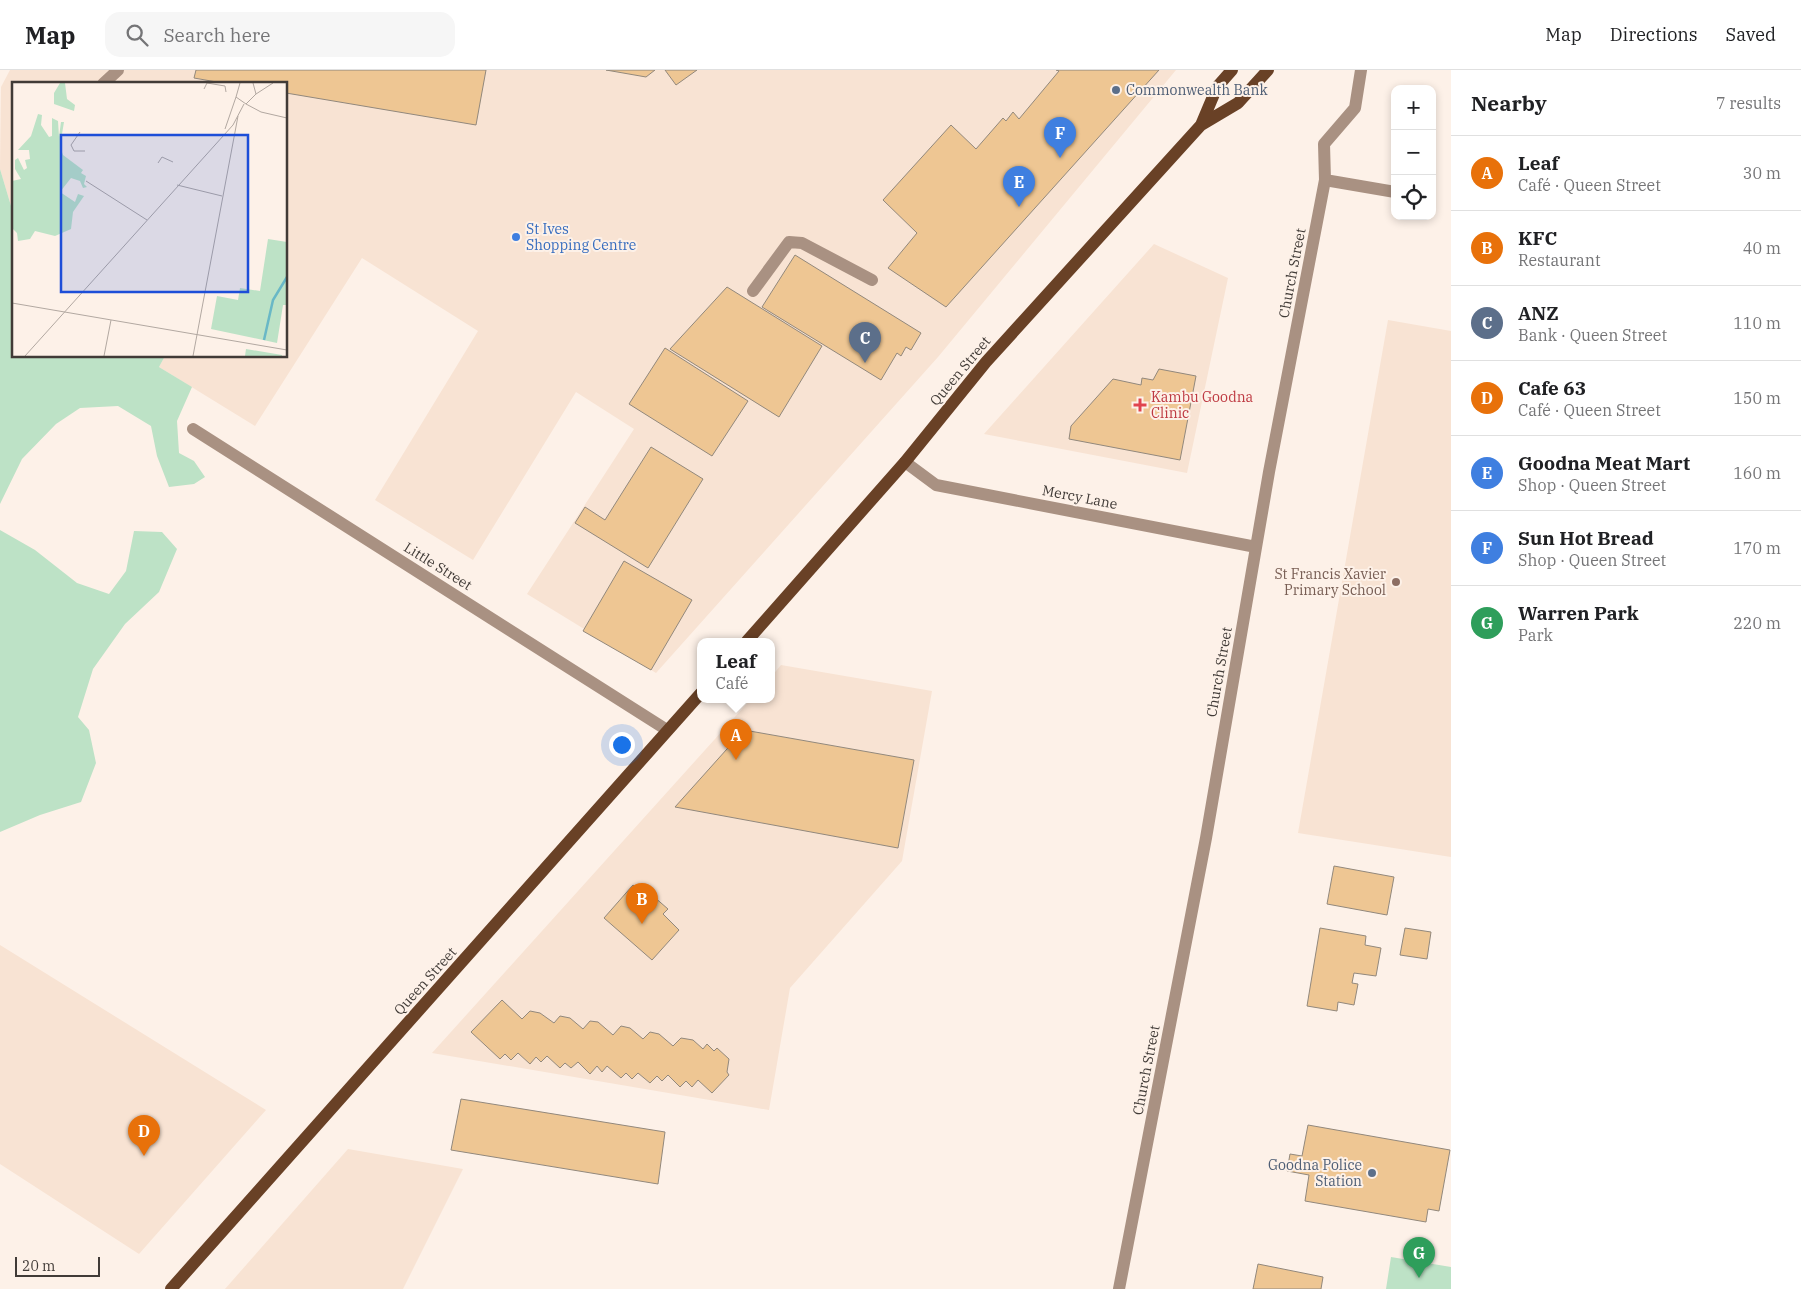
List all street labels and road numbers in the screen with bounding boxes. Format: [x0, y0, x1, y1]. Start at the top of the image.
street label: Church Street [1274, 226, 1310, 319]
street label: Queen Street [926, 333, 994, 409]
street label: Mercy Lane [1041, 481, 1119, 513]
street label: Little Street [401, 538, 475, 594]
street label: Church Street [1202, 625, 1236, 718]
street label: Queen Street [390, 943, 460, 1019]
street label: Church Street [1128, 1023, 1164, 1116]

